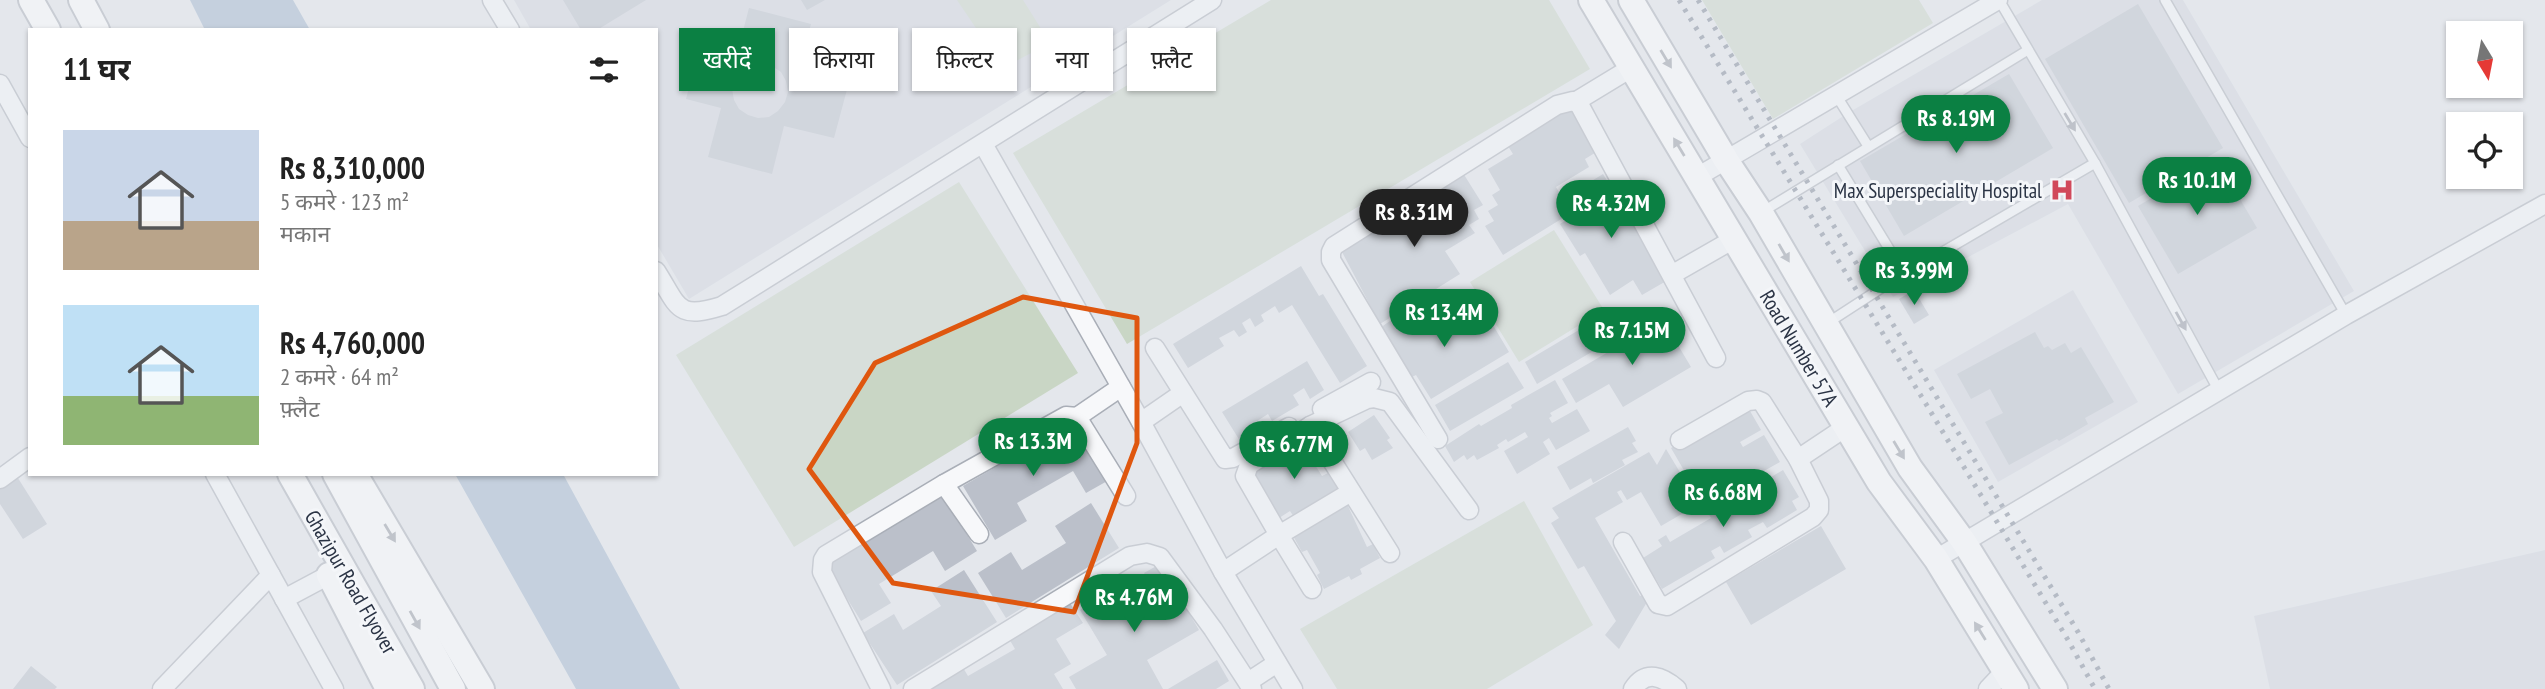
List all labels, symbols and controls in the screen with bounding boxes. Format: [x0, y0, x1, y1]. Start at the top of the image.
north arrow [2446, 21, 2524, 98]
map controls [2446, 21, 2523, 189]
chip: खरीदें [679, 28, 775, 91]
chip: किराया [789, 28, 898, 91]
chip: फ़िल्टर [912, 28, 1017, 91]
chip: नया [1031, 28, 1113, 91]
chip: फ़्लैट [1127, 28, 1216, 91]
text: 11 घर [63, 49, 131, 88]
one-way arrow [1660, 49, 1672, 68]
icon: filters [585, 51, 623, 89]
pin: Rs 8.19M [1884, 96, 2028, 155]
text: Rs 8.19M [1917, 103, 1995, 132]
button: locate [2446, 112, 2523, 189]
one-way arrow [2064, 113, 2077, 132]
one-way arrow [1672, 137, 1685, 156]
text: Rs 8,310,000 [280, 148, 425, 187]
icon: home [119, 158, 203, 242]
pin: Rs 10.1M [2125, 158, 2269, 217]
text: Rs 10.1M [2158, 165, 2236, 194]
hospital icon: Max Superspeciality Hospital [2048, 176, 2076, 204]
place label: Max Superspeciality Hospital [1834, 177, 2042, 204]
pin: Rs 4.32M [1539, 180, 1683, 240]
text: 5 कमरे · 123 m² [280, 187, 409, 216]
text: Rs 4.32M [1572, 188, 1650, 217]
pin: Rs 8.31M [1342, 190, 1486, 249]
text: Rs 8.31M [1375, 197, 1453, 226]
text: मकान [280, 219, 330, 248]
one-way arrow [1778, 244, 1790, 263]
pin: Rs 3.99M [1842, 247, 1986, 307]
text: Rs 3.99M [1875, 255, 1953, 284]
street label: Road Number 57A [1754, 285, 1844, 411]
pin: Rs 13.4M [1372, 290, 1516, 349]
text: Rs 13.4M [1405, 297, 1483, 326]
pin: Rs 7.15M [1560, 308, 1704, 367]
one-way arrow [2175, 311, 2187, 331]
text: Rs 7.15M [1594, 315, 1670, 344]
text: Rs 4,760,000 [280, 323, 425, 362]
icon: home [119, 333, 203, 417]
text: 2 कमरे · 64 m² [280, 362, 399, 391]
text: फ़्लैट [280, 394, 320, 423]
pin: Rs 13.3M [961, 419, 1105, 478]
pin: Rs 6.77M [1222, 421, 1366, 481]
text: Rs 13.3M [994, 426, 1072, 455]
text: Rs 6.77M [1255, 429, 1333, 458]
one-way arrow [1892, 440, 1905, 459]
pin: Rs 6.68M [1651, 470, 1795, 529]
text: Rs 6.68M [1684, 477, 1762, 506]
street label: Ghazipur Road Flyover [299, 505, 403, 659]
one-way arrow [384, 523, 396, 543]
pin: Rs 4.76M [1062, 574, 1206, 634]
text: Rs 4.76M [1095, 582, 1173, 611]
one-way arrow [409, 610, 421, 630]
one-way arrow [1973, 621, 1986, 640]

